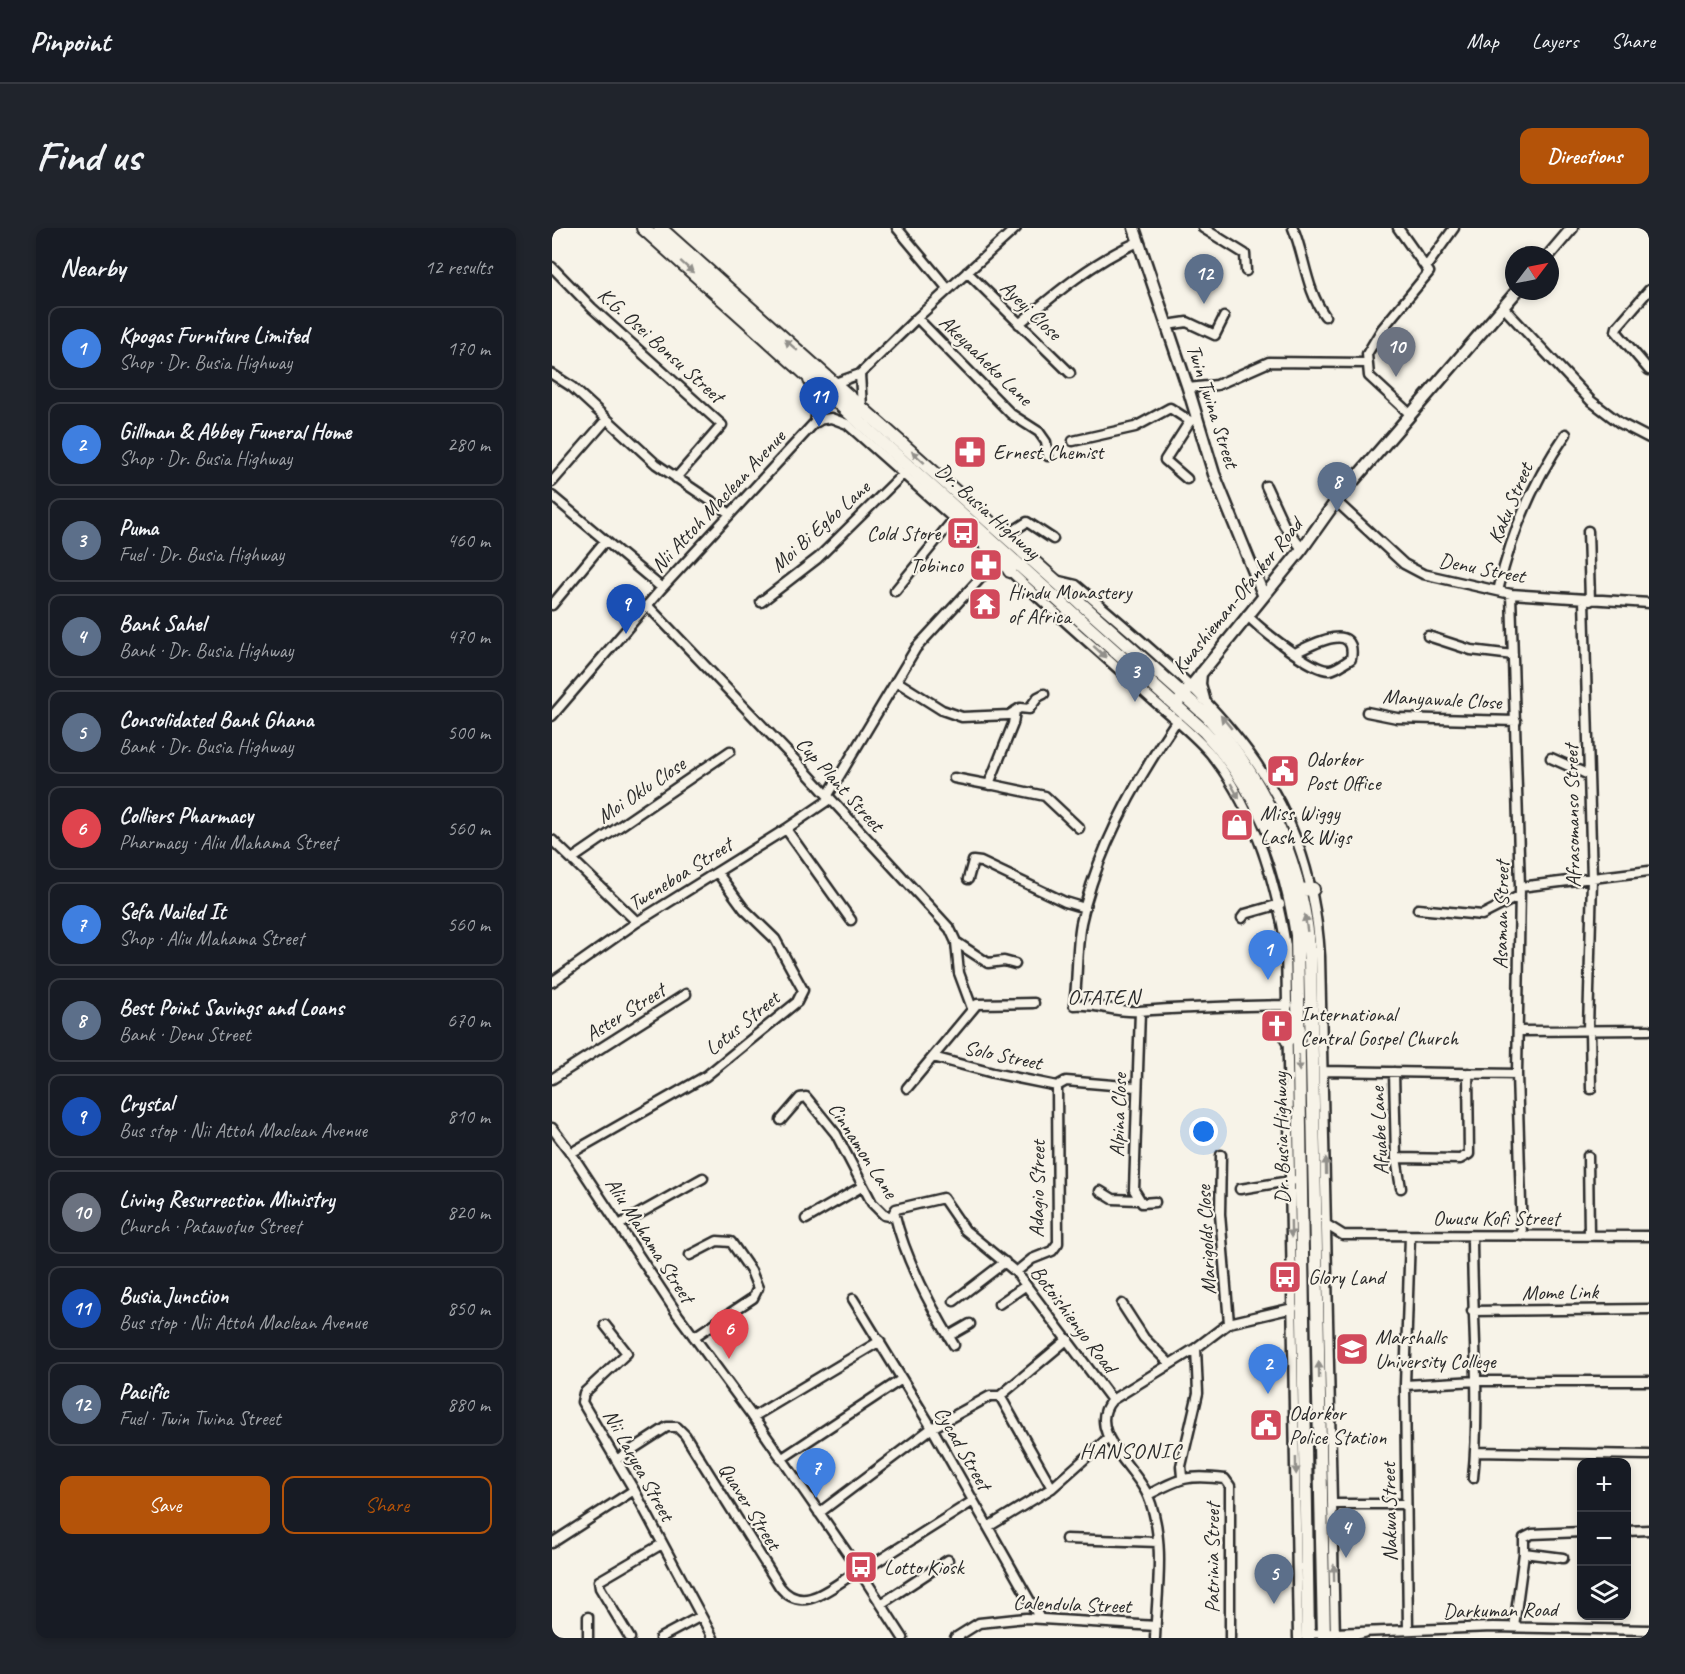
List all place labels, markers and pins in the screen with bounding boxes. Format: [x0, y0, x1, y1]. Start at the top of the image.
pin: 12 [1184, 254, 1224, 304]
pin: 10 [1376, 328, 1416, 377]
pin: 11 [800, 378, 838, 427]
pharmacy icon: Ernest Chemist [952, 434, 988, 470]
place label: Ernest Chemist [993, 439, 1105, 465]
pin: 8 [1318, 462, 1356, 512]
bus stop icon: Cold Store [945, 515, 981, 551]
place label: Cold Store [867, 520, 941, 546]
pharmacy icon: Tobinco [968, 547, 1004, 583]
place label: Tobinco [910, 552, 965, 578]
place label: Hindu Monastery of Africa [1008, 579, 1133, 629]
pin: 9 [606, 584, 646, 634]
temple icon: Hindu Monastery of Africa [967, 586, 1003, 622]
pin: 3 [1116, 652, 1154, 702]
place label: Odorkor Post Office [1306, 746, 1383, 796]
public building icon: Odorkor Post Office [1265, 753, 1301, 789]
place label: Miss Wiggy Lash & Wigs [1260, 800, 1353, 850]
shop icon: Miss Wiggy Lash & Wigs [1219, 807, 1255, 843]
pin: 1 [1248, 930, 1288, 980]
place label: International Central Gospel Church [1300, 1001, 1459, 1051]
church icon: International Central Gospel Church [1259, 1008, 1295, 1044]
bus stop icon: Glory Land [1267, 1259, 1303, 1295]
place label: Glory Land [1308, 1264, 1388, 1290]
pin: 6 [710, 1310, 748, 1359]
place label: Marshalls University College [1375, 1324, 1497, 1374]
school or university icon: Marshalls University College [1334, 1331, 1370, 1367]
pin: 2 [1248, 1344, 1288, 1394]
place label: Odorkor Police Station [1289, 1400, 1387, 1450]
public building icon: Odorkor Police Station [1248, 1407, 1284, 1443]
pin: 7 [796, 1448, 836, 1498]
pin: 4 [1326, 1508, 1366, 1558]
bus stop icon: Lotto Kiosk [843, 1549, 879, 1585]
place label: Lotto Kiosk [884, 1554, 966, 1580]
pin: 5 [1254, 1554, 1294, 1604]

